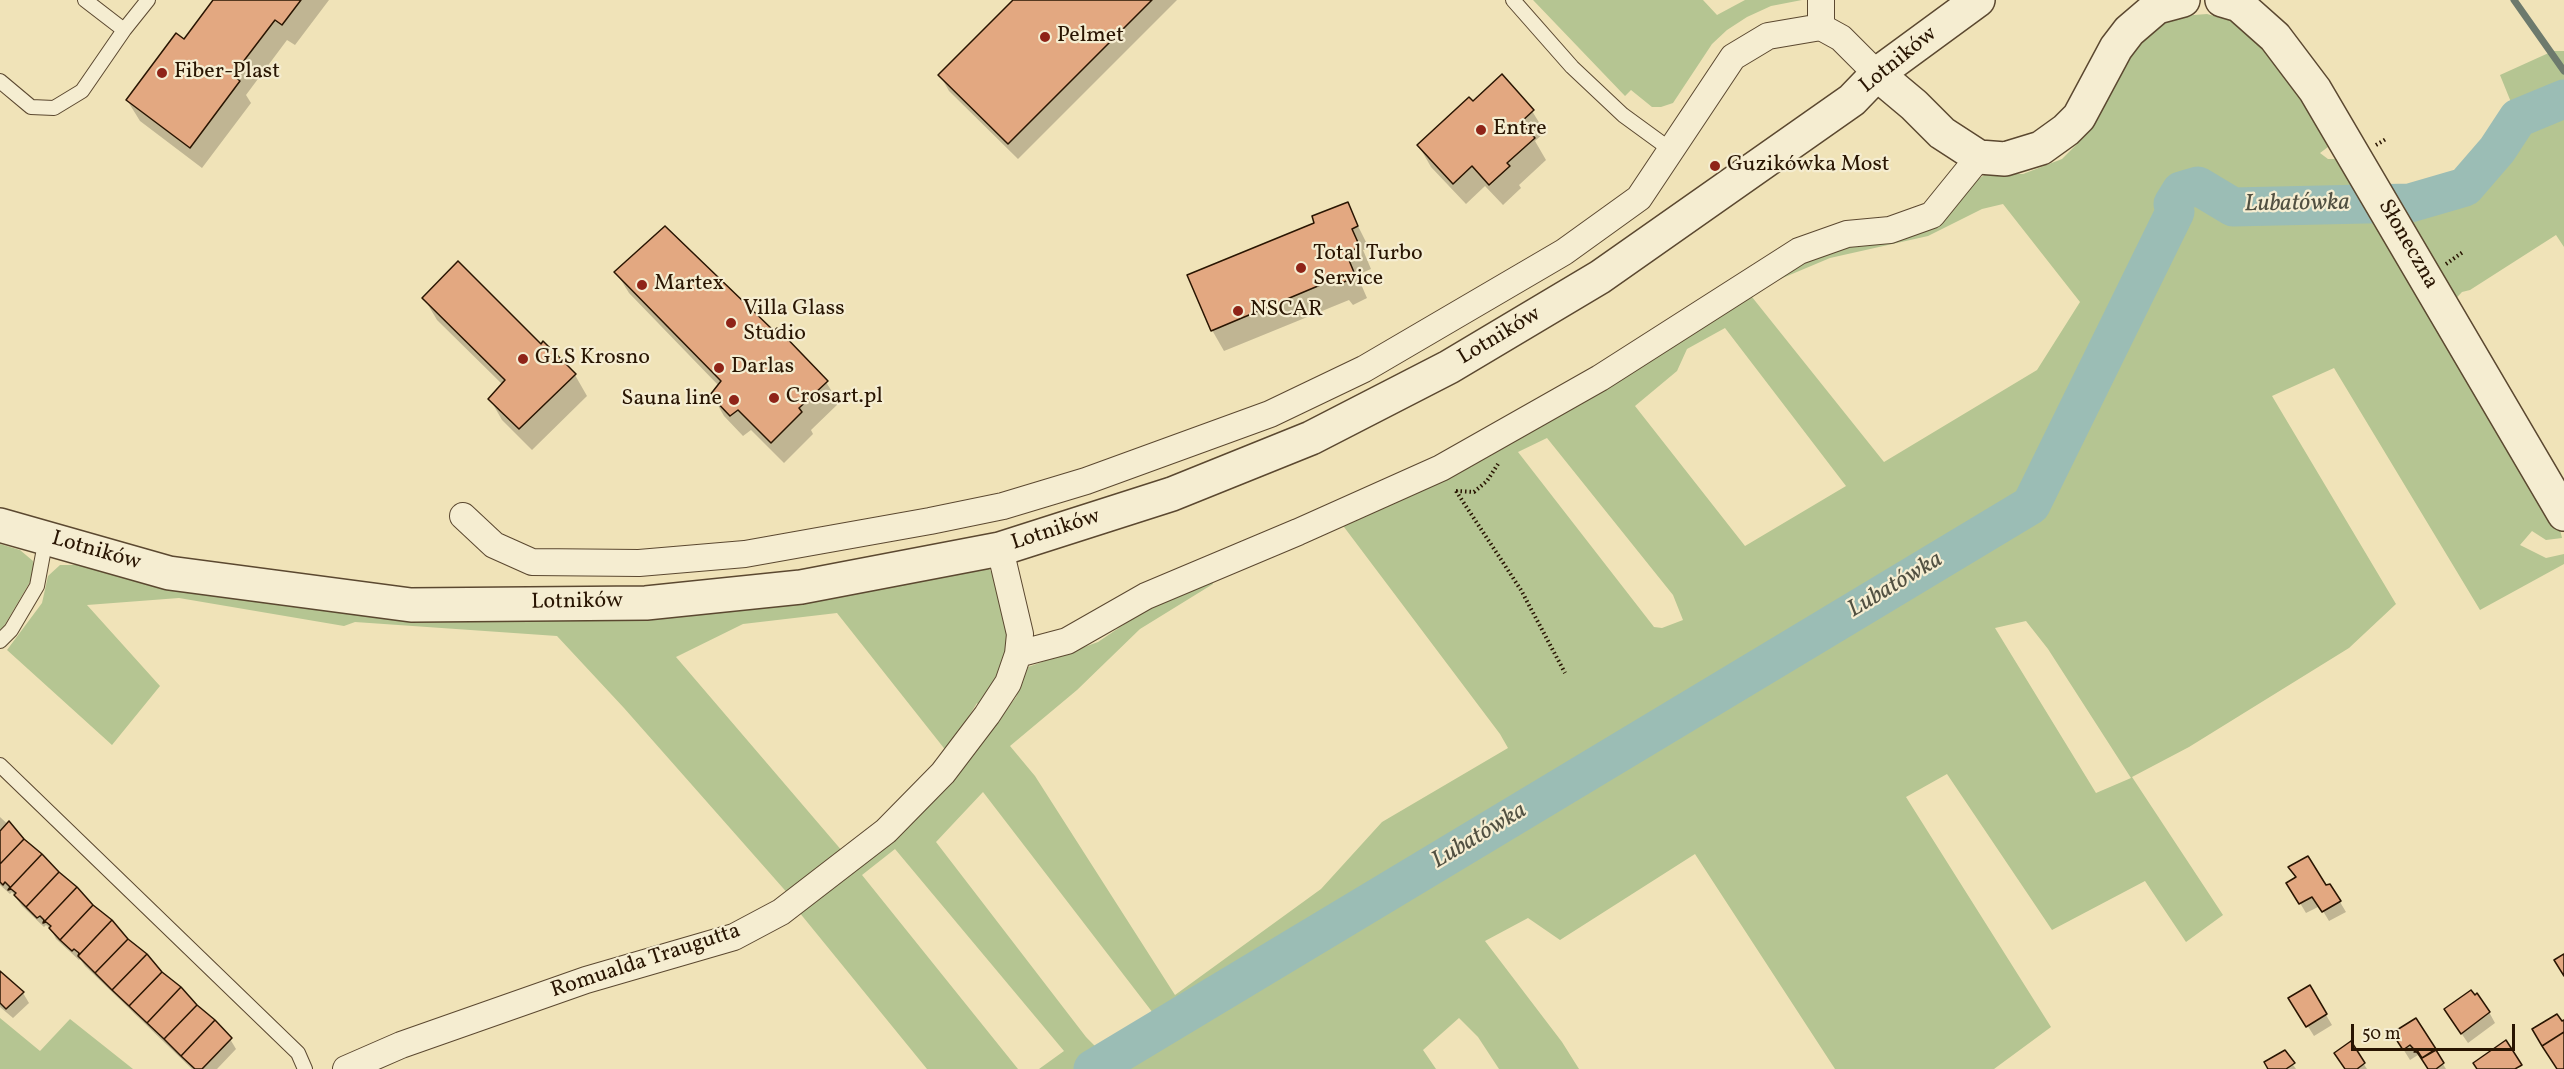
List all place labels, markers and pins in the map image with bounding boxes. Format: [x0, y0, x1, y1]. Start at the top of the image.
place label: Pelmet [1057, 24, 1124, 50]
marker: Pelmet [1038, 30, 1052, 44]
place label: Fiber-Plast [174, 60, 280, 86]
marker: Fiber-Plast [155, 66, 169, 80]
place label: Entre [1493, 117, 1547, 143]
marker: Entre [1474, 123, 1488, 137]
place label: Guzikówka Most [1727, 153, 1890, 179]
marker: Guzikówka Most [1708, 159, 1722, 173]
place label: Total Turbo Service [1313, 242, 1423, 294]
marker: Total Turbo Service [1294, 261, 1308, 275]
place label: Martex [654, 272, 724, 298]
marker: Martex [635, 278, 649, 292]
place label: Villa Glass Studio [743, 297, 845, 348]
place label: NSCAR [1250, 298, 1323, 324]
marker: NSCAR [1231, 304, 1245, 318]
marker: Villa Glass Studio [724, 316, 738, 330]
place label: GLS Krosno [535, 346, 650, 372]
marker: GLS Krosno [516, 352, 530, 366]
place label: Darlas [731, 355, 794, 381]
marker: Darlas [712, 361, 726, 375]
place label: Crosart.pl [786, 385, 883, 411]
place label: Sauna line [621, 387, 722, 413]
marker: Crosart.pl [767, 391, 781, 405]
marker: Sauna line [727, 393, 741, 407]

